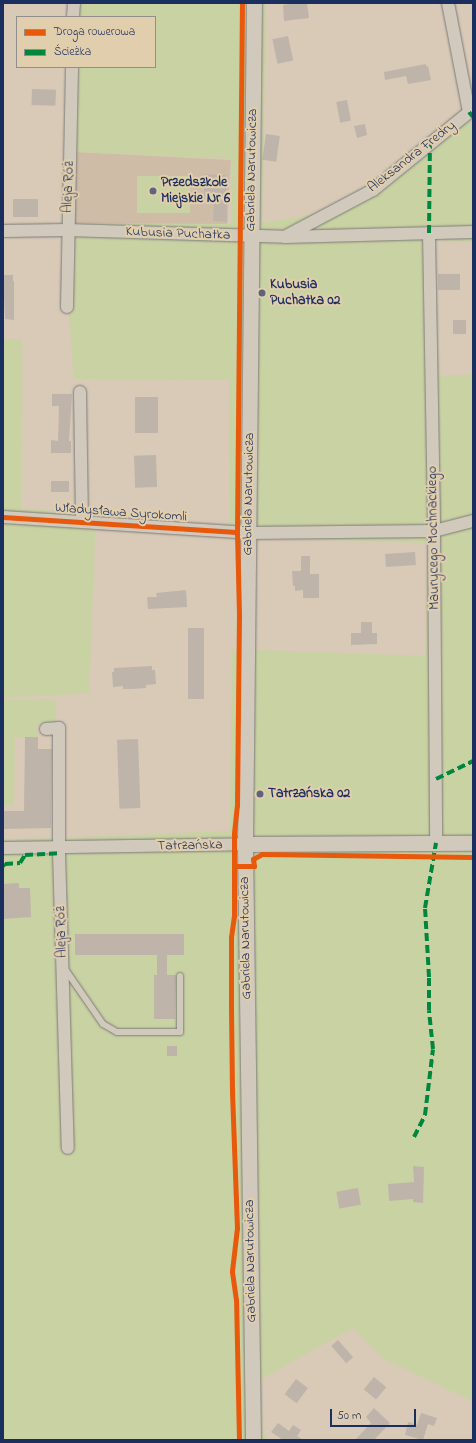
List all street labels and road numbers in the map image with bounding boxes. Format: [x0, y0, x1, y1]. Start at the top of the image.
street label: Gabriela Narutowicza [243, 108, 261, 232]
street label: Aleksandra Fredry [365, 118, 459, 196]
street label: Aleja Róż [60, 161, 78, 213]
street label: Kubusia Puchatka [125, 224, 231, 244]
street label: Gabriela Narutowicza [240, 432, 258, 556]
street label: Maurycego Mochnackiego [424, 466, 444, 610]
street label: Władysława Syrokomli [54, 500, 188, 526]
street label: Tatrzańska [157, 837, 223, 855]
street label: Gabriela Narutowicza [237, 876, 255, 1000]
street label: Aleja Róż [53, 906, 71, 958]
street label: Gabriela Narutowicza [242, 1199, 260, 1323]

